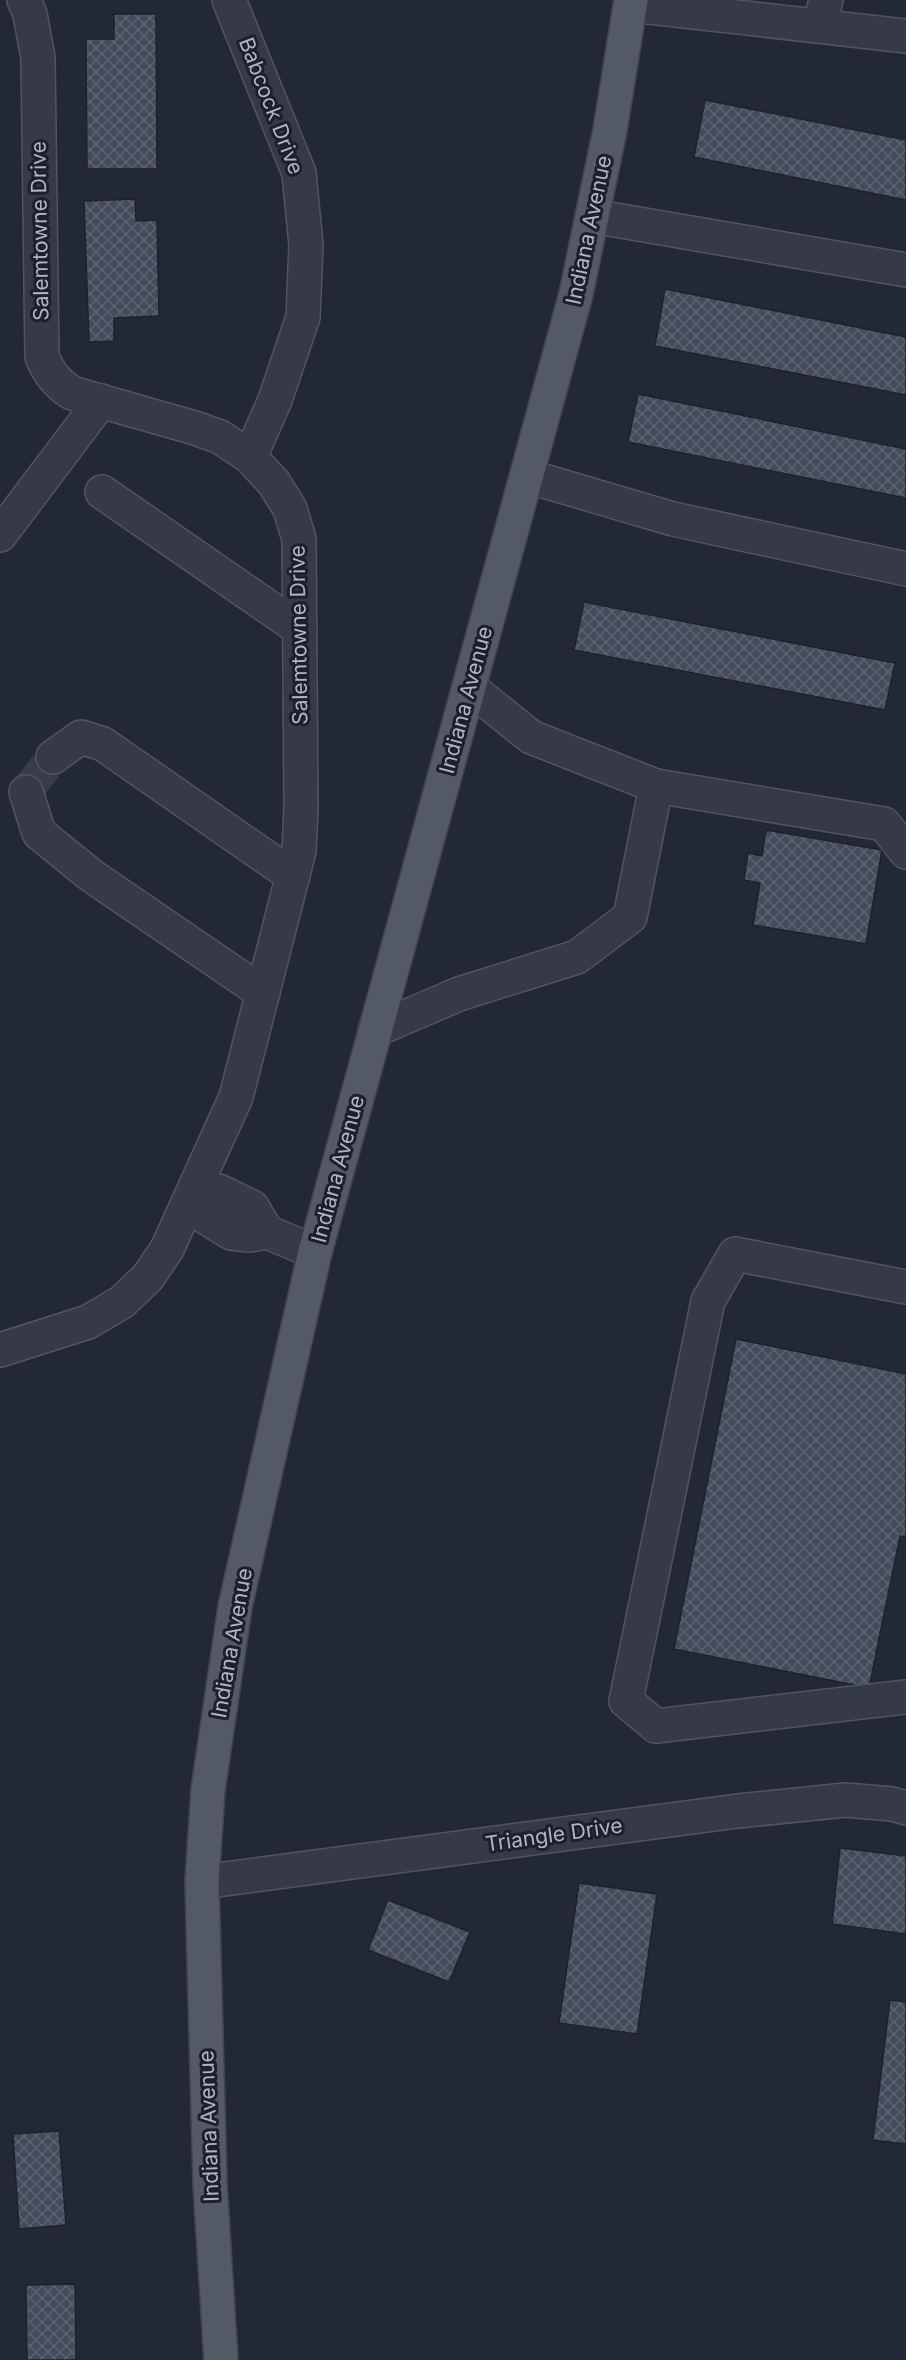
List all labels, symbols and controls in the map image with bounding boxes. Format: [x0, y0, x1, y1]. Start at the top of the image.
street label: Babcock Drive [234, 34, 309, 178]
street label: Salemtowne Drive [25, 141, 54, 321]
street label: Indiana Avenue [561, 153, 617, 307]
street label: Salemtowne Drive [284, 545, 313, 725]
street label: Indiana Avenue [434, 623, 497, 776]
street label: Indiana Avenue [306, 1092, 369, 1245]
street label: Indiana Avenue [206, 1566, 257, 1720]
street label: Triangle Drive [484, 1813, 624, 1856]
street label: Indiana Avenue [193, 2050, 224, 2202]

